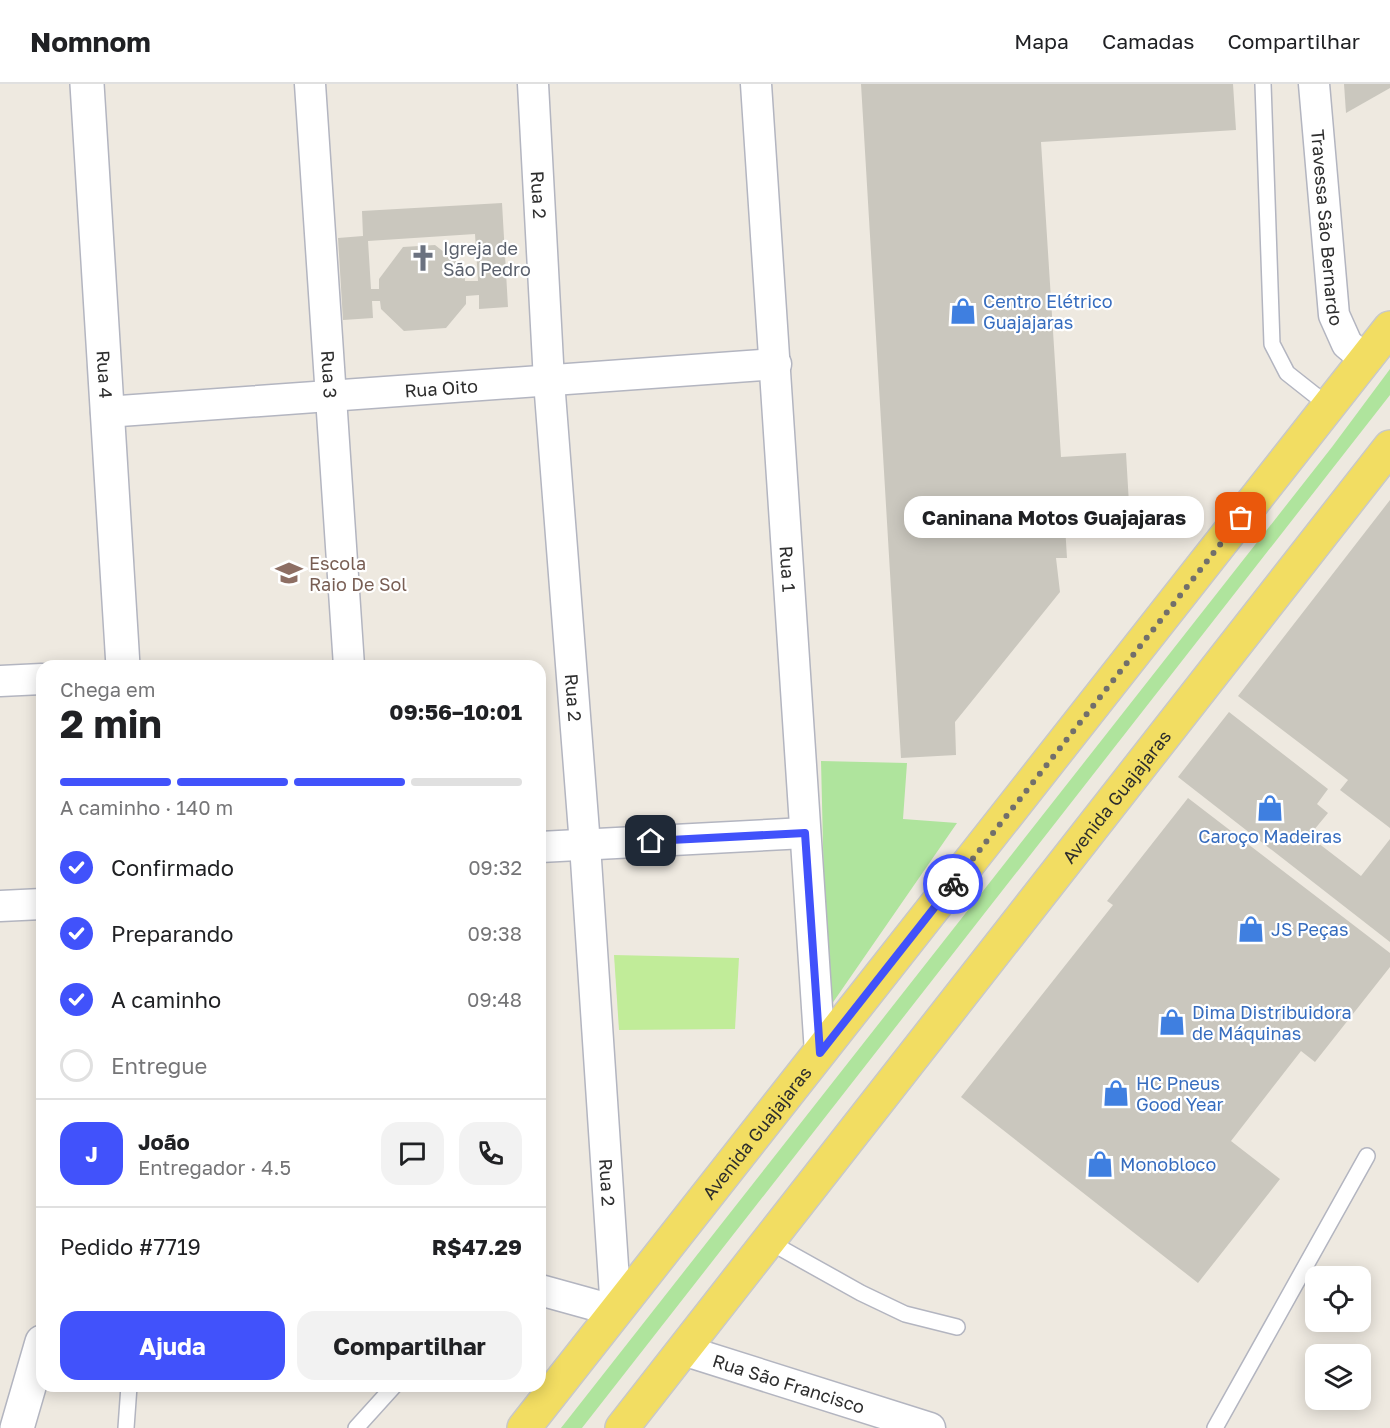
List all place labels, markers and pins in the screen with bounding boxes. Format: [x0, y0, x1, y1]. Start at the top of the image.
place label: Igreja de São Pedro [443, 237, 531, 280]
church icon: Igreja de São Pedro [408, 243, 438, 273]
place label: Centro Elétrico Guajajaras [983, 290, 1113, 333]
shop icon: Centro Elétrico Guajajaras [948, 296, 978, 326]
pin [1215, 492, 1266, 543]
callout: Caninana Motos Guajajaras [905, 497, 1205, 539]
place label: Escola Raio De Sol [309, 552, 407, 595]
school or university icon: Escola Raio De Sol [274, 558, 304, 588]
shop icon: Caroço Madeiras [1255, 793, 1285, 823]
pin [625, 815, 676, 866]
place label: Caroço Madeiras [1198, 825, 1342, 847]
shop icon: JS Peças [1236, 914, 1266, 944]
place label: JS Peças [1271, 918, 1349, 940]
place label: Dima Distribuidora de Máquinas [1192, 1001, 1352, 1044]
shop icon: Dima Distribuidora de Máquinas [1157, 1007, 1187, 1037]
place label: HC Pneus Good Year [1136, 1072, 1224, 1115]
shop icon: HC Pneus Good Year [1101, 1078, 1131, 1108]
shop icon: Monobloco [1085, 1149, 1115, 1179]
place label: Monobloco [1120, 1153, 1216, 1175]

